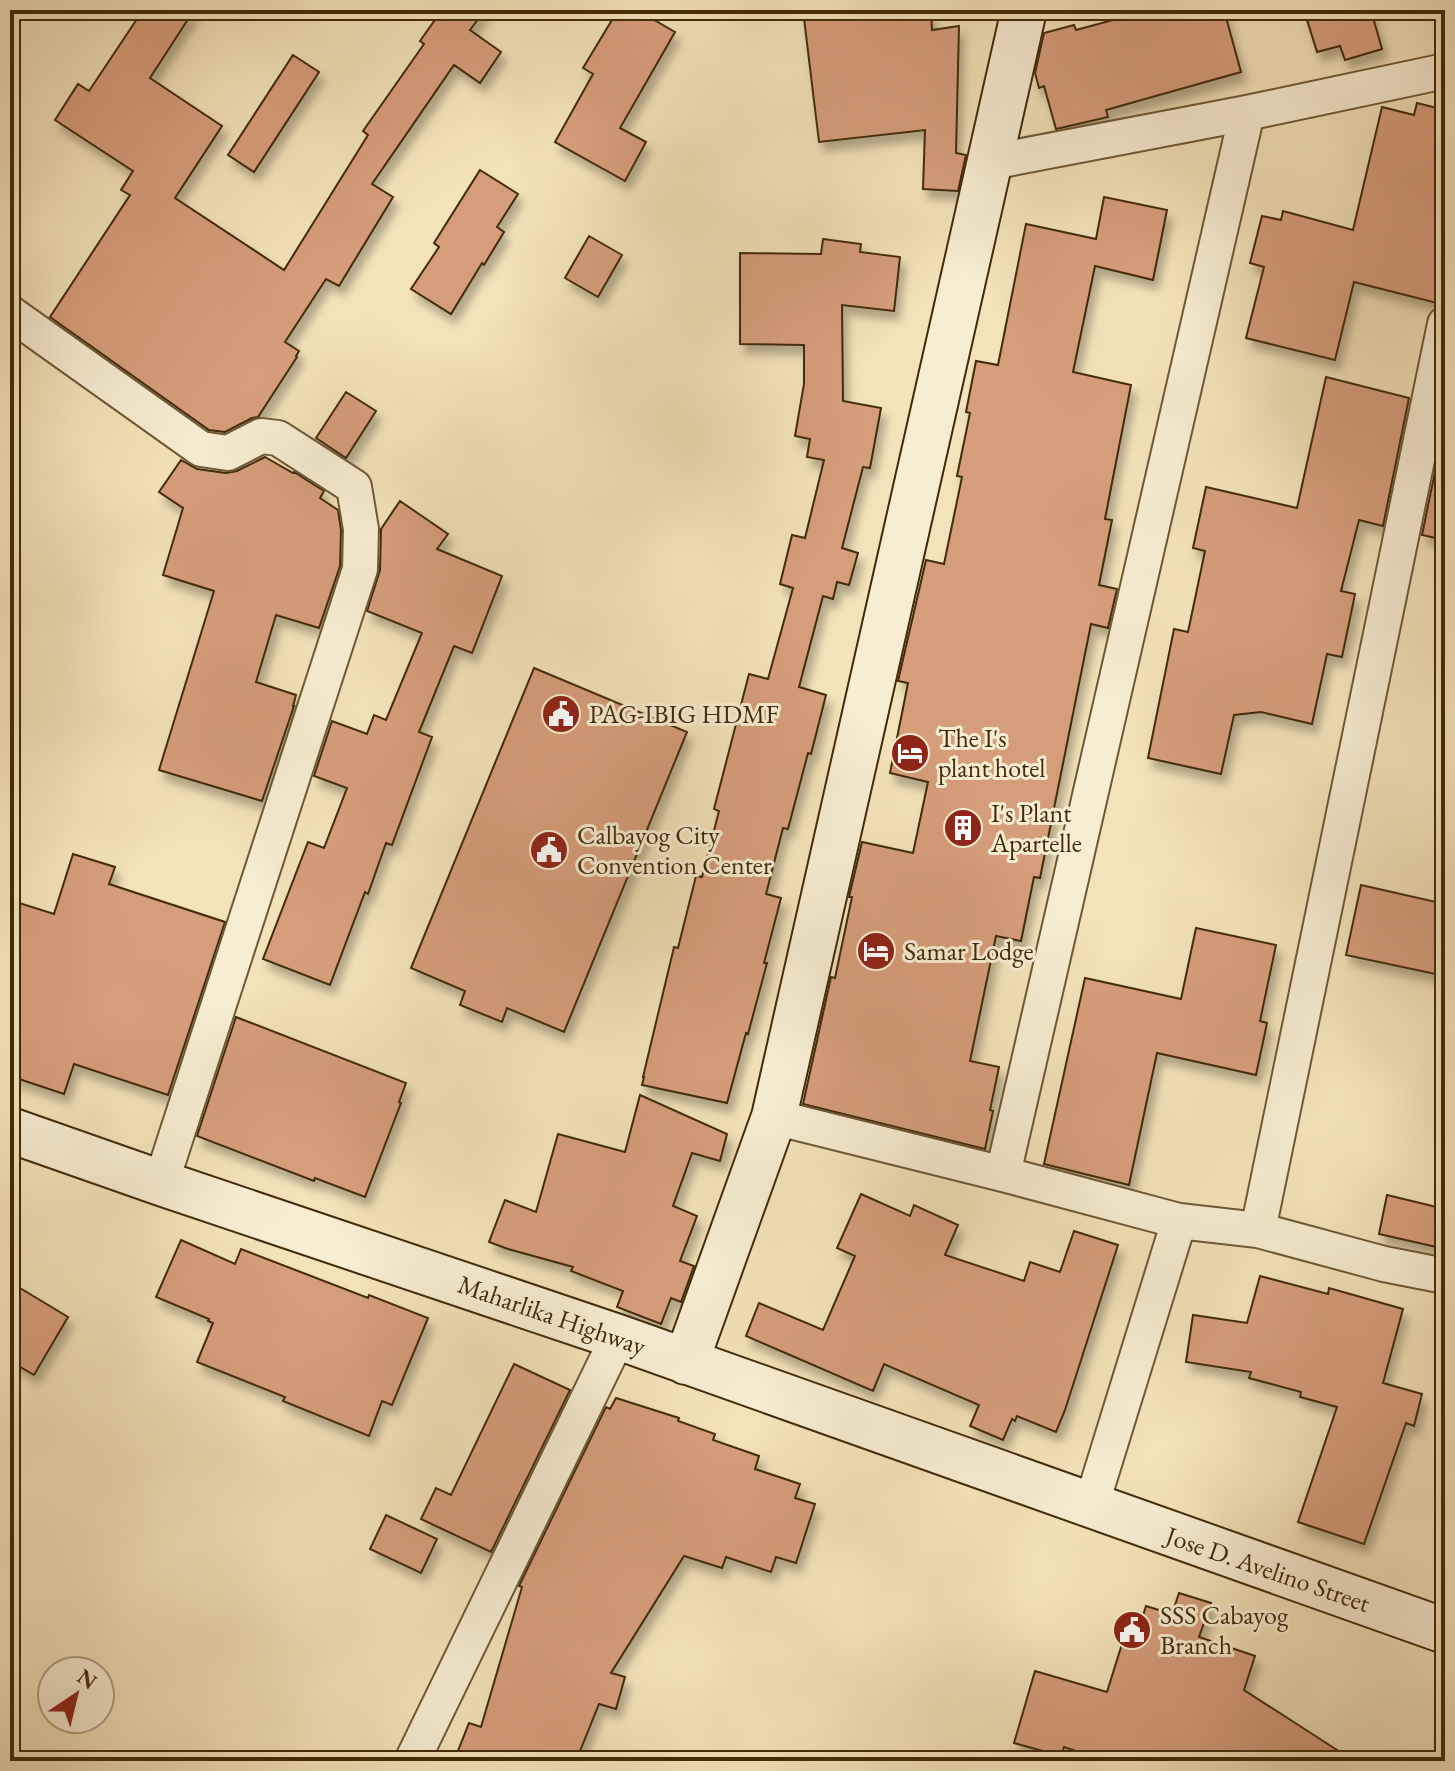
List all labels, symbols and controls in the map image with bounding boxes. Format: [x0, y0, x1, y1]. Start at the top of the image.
public building icon: PAG-IBIG HDMF [540, 693, 582, 735]
place label: PAG-IBIG HDMF [589, 697, 779, 731]
place label: The I's plant hotel [938, 721, 1046, 785]
hotel icon: The I's plant hotel [889, 732, 931, 774]
place label: I's Plant Apartelle [990, 796, 1082, 860]
building icon: I's Plant Apartelle [942, 807, 984, 849]
place label: Calbayog City Convention Center [577, 818, 772, 882]
public building icon: Calbayog City Convention Center [528, 829, 570, 871]
hotel icon: Samar Lodge [855, 930, 897, 972]
place label: Samar Lodge [904, 934, 1034, 968]
street label: Maharlika Highway [454, 1267, 651, 1363]
street label: Jose D. Avelino Street [1159, 1517, 1375, 1620]
place label: SSS Cabayog Branch [1160, 1598, 1289, 1662]
public building icon: SSS Cabayog Branch [1111, 1609, 1153, 1651]
north arrow [36, 1655, 116, 1735]
text: N [72, 1662, 103, 1696]

